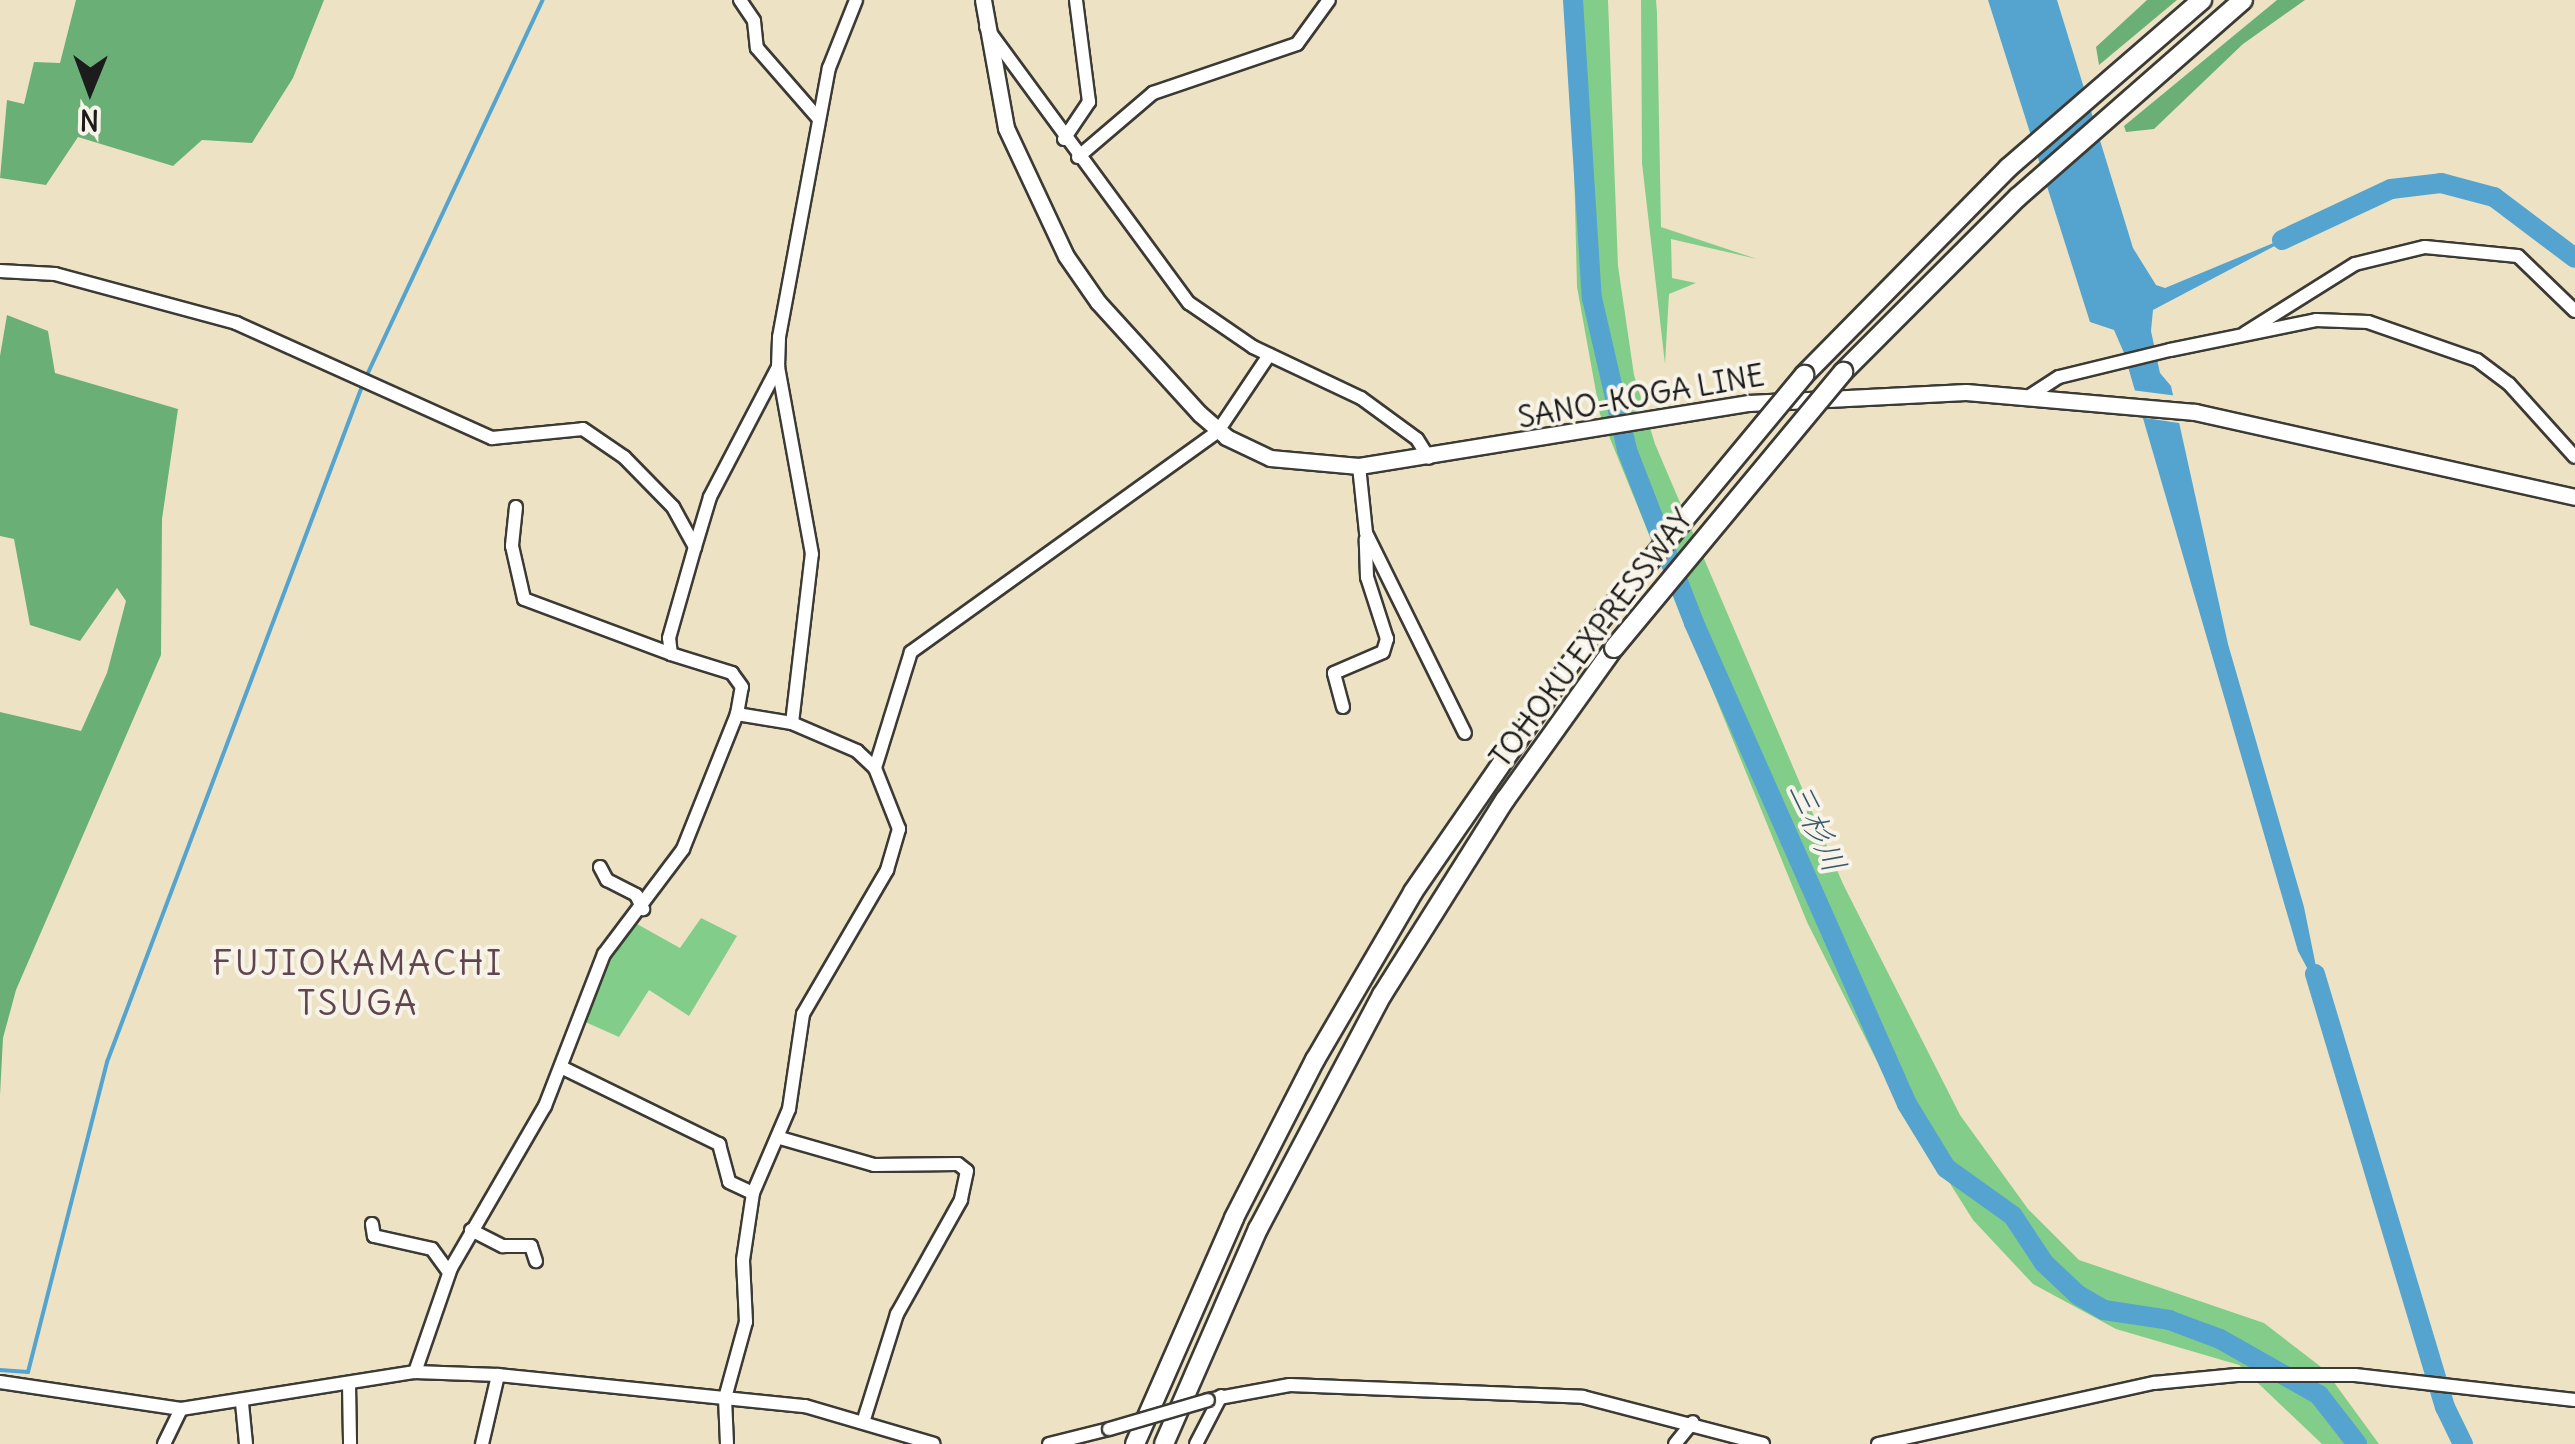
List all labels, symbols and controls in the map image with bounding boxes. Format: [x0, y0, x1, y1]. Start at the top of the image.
north arrow [40, 40, 140, 140]
text: N [79, 102, 99, 138]
street label: SANO-KOGA LINE [1515, 357, 1767, 435]
street label: TOHOKU EXPRESSWAY [1482, 502, 1700, 774]
water label: 三杉川 [1780, 775, 1854, 879]
district label: FUJIOKAMACHI TSUGA [212, 941, 504, 1023]

